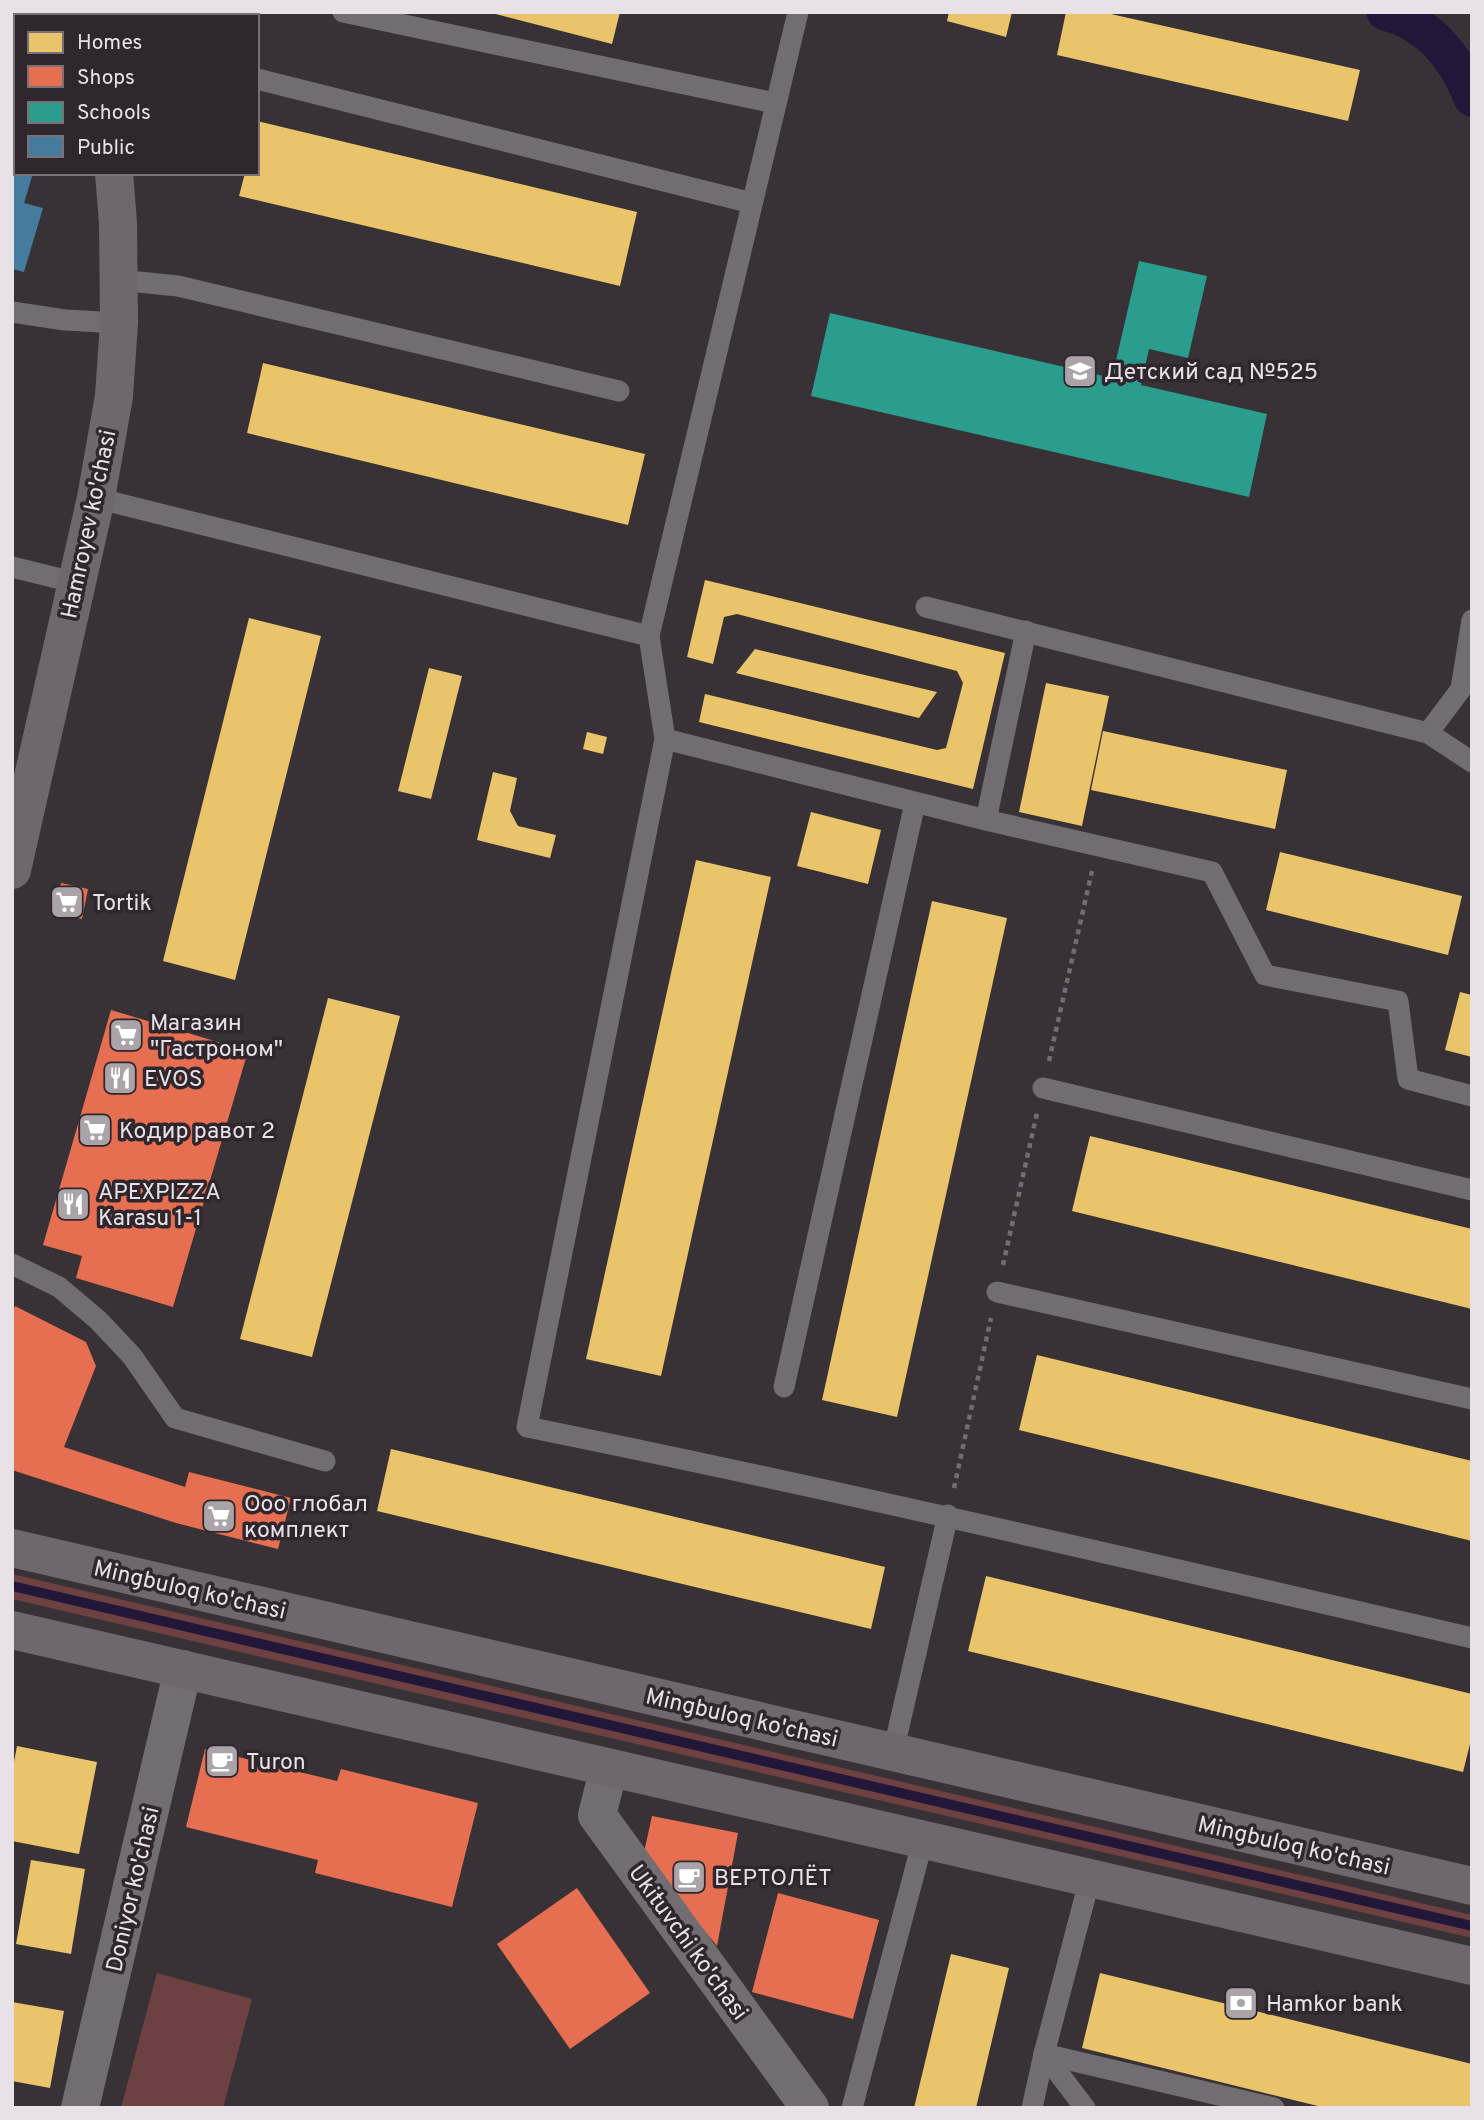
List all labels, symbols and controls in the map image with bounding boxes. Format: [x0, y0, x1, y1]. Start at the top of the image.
legend [14, 14, 259, 175]
text: Homes [77, 30, 142, 57]
text: Shops [77, 65, 135, 92]
text: Schools [77, 100, 151, 127]
text: Public [77, 135, 135, 162]
school or university icon: Детский сад №525 [1061, 352, 1099, 390]
place label: Детский сад №525 [1104, 359, 1318, 388]
street label: Hamroyev ko'chasi [56, 427, 125, 622]
supermarket icon: Tortik [48, 883, 86, 921]
place label: Tortik [92, 890, 152, 919]
place label: Магазин "Гастроном" [150, 1010, 283, 1065]
supermarket icon: Магазин "Гастроном" [107, 1016, 145, 1054]
restaurant icon: EVOS [101, 1059, 139, 1097]
place label: EVOS [144, 1066, 203, 1095]
supermarket icon: Кодир равот 2 [76, 1111, 114, 1149]
place label: Кодир равот 2 [119, 1118, 275, 1147]
place label: APEXPIZZA Karasu 1-1 [98, 1179, 221, 1234]
restaurant icon: APEXPIZZA Karasu 1-1 [54, 1185, 92, 1223]
place label: Ооо глобал комплект [244, 1491, 368, 1546]
supermarket icon: Ооо глобал комплект [200, 1497, 238, 1535]
street label: Mingbuloq ko'chasi [90, 1555, 288, 1628]
street label: Mingbuloq ko'chasi [642, 1683, 840, 1756]
cafe icon: Turon [203, 1742, 241, 1780]
place label: Turon [246, 1749, 306, 1778]
street label: Doniyor ko'chasi [101, 1804, 168, 1975]
street label: Mingbuloq ko'chasi [1194, 1811, 1392, 1884]
cafe icon: ВЕРТОЛЁТ [670, 1858, 708, 1896]
street label: Ukituvchi ko'chasi [621, 1860, 753, 2027]
place label: ВЕРТОЛЁТ [714, 1864, 832, 1894]
bank icon: Hamkor bank [1222, 1984, 1260, 2022]
place label: Hamkor bank [1266, 1991, 1403, 2020]

